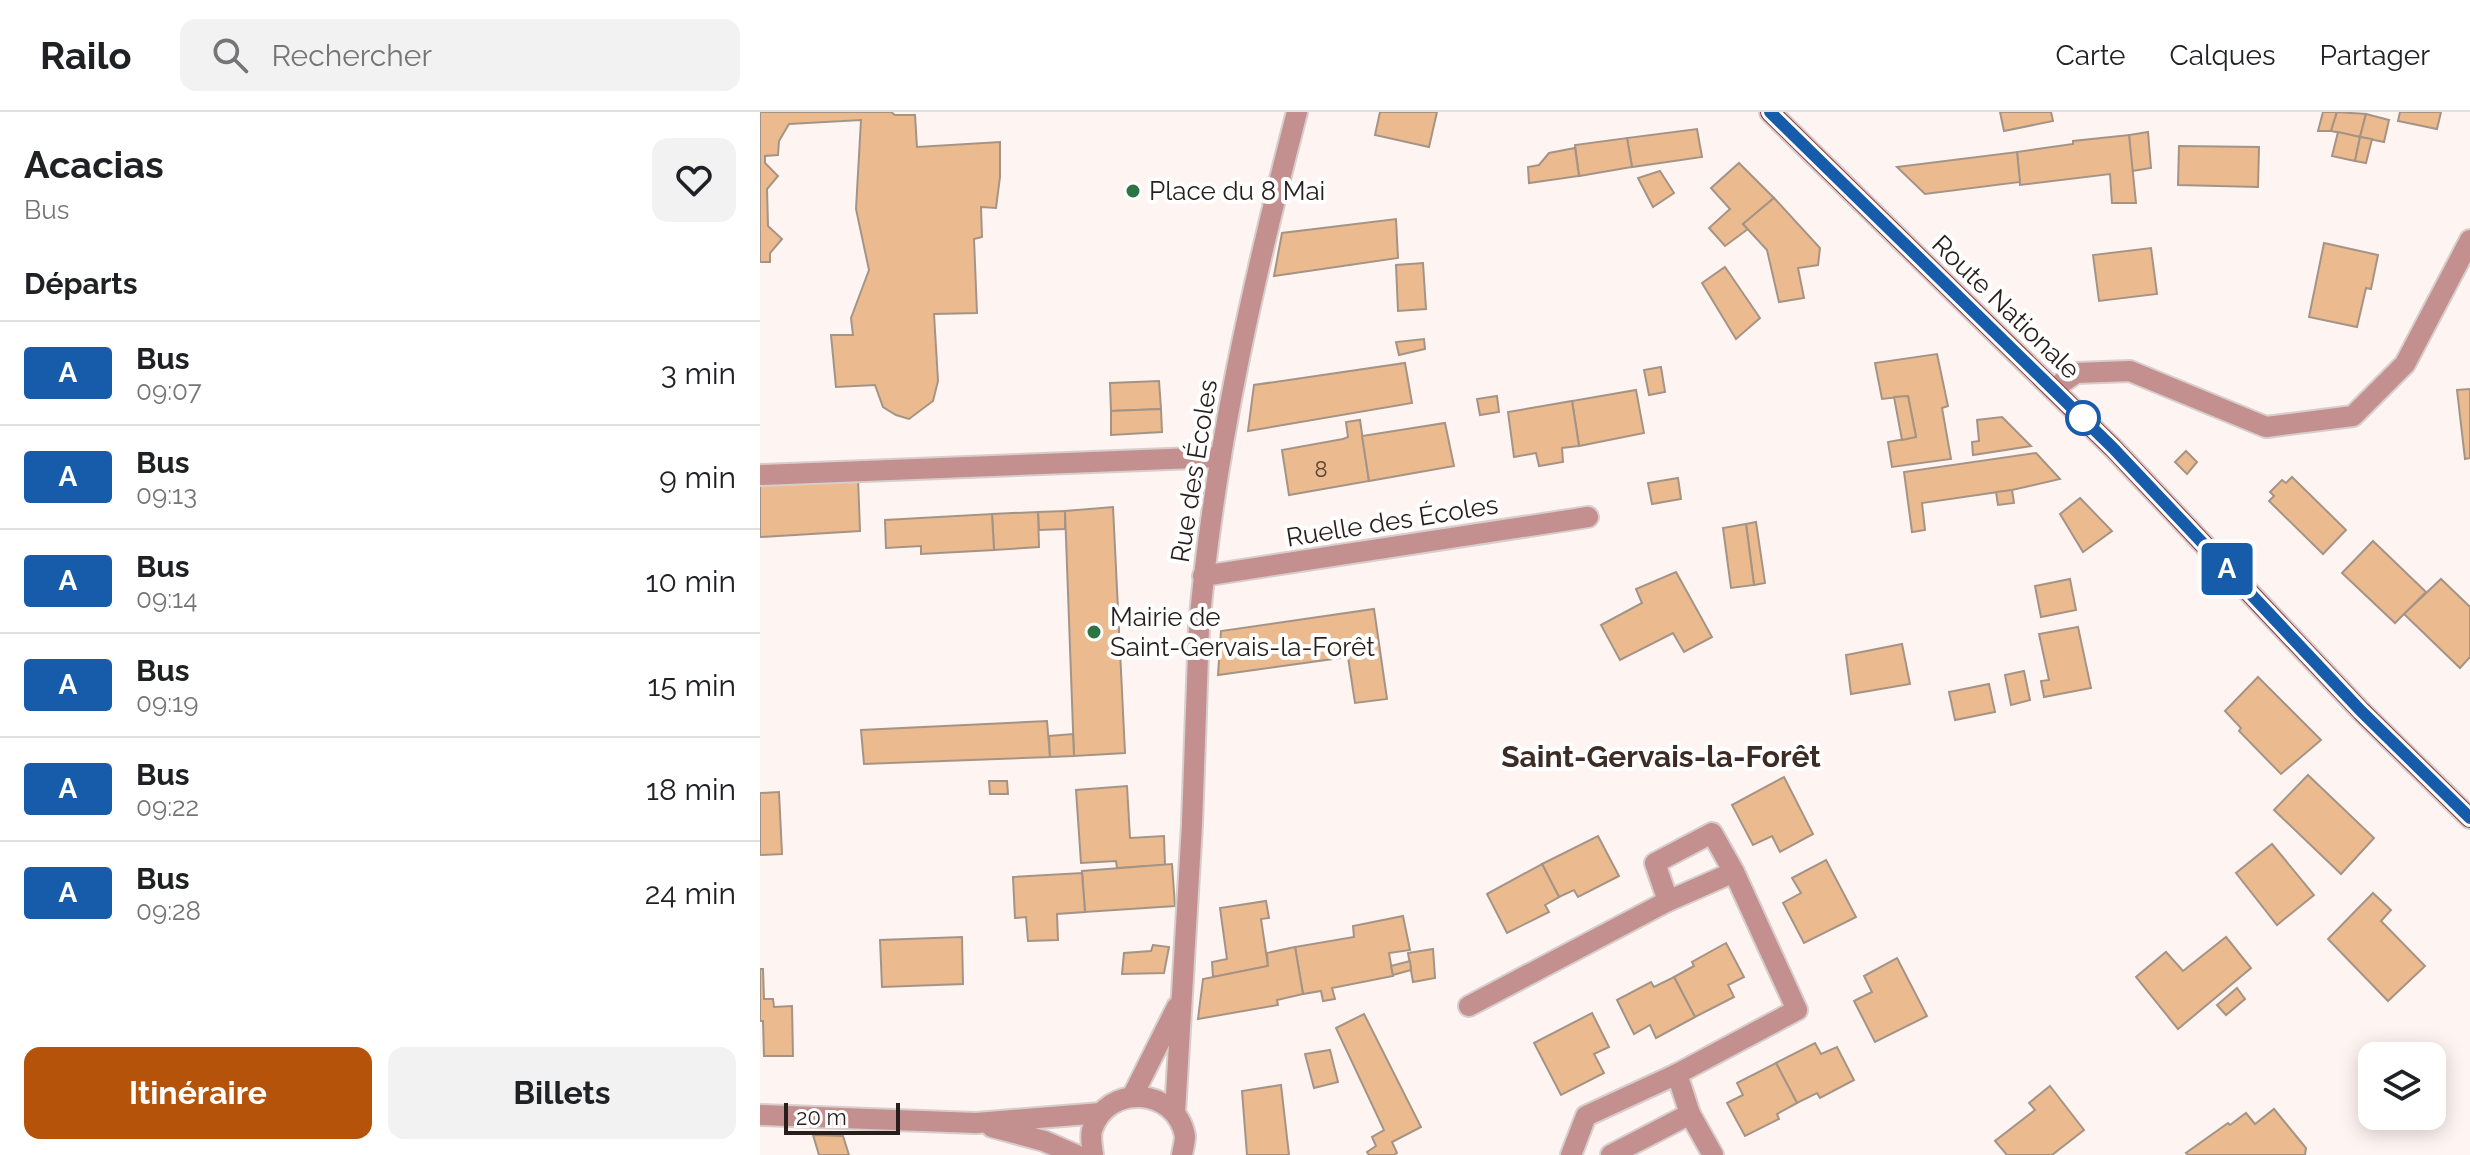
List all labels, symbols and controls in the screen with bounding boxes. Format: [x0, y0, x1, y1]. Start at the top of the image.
search box [180, 19, 740, 91]
text: Railo [40, 33, 132, 78]
icon: search [208, 33, 252, 77]
text: Rechercher [272, 38, 432, 73]
text: Carte [2056, 39, 2125, 72]
text: Calques [2169, 39, 2275, 72]
text: Partager [2319, 39, 2430, 72]
button: heart [652, 138, 736, 222]
text: Acacias [24, 142, 164, 187]
place label: Place du 8 Mai [1149, 176, 1325, 206]
marker: Place du 8 Mai [1124, 182, 1142, 200]
text: Bus [24, 195, 69, 225]
street label: Route Nationale [1926, 229, 2086, 385]
text: Départs [24, 266, 138, 301]
text: Bus [136, 341, 190, 376]
text: A [59, 356, 77, 389]
text: 3 min [661, 356, 736, 391]
text: 09:07 [136, 376, 202, 406]
street label: Rue des Écoles [1165, 377, 1223, 565]
unlabelled marker [2066, 401, 2100, 435]
text: Bus [136, 445, 190, 480]
house number: 8 [1314, 456, 1328, 482]
text: A [59, 460, 77, 493]
text: 9 min [659, 460, 736, 495]
text: 09:13 [136, 480, 197, 510]
street label: Ruelle des Écoles [1284, 489, 1500, 553]
line badge: A [2201, 543, 2253, 595]
text: Bus [136, 549, 190, 584]
text: A [2218, 552, 2236, 585]
text: A [59, 564, 77, 597]
text: 10 min [646, 564, 736, 599]
text: 09:14 [136, 584, 197, 614]
place label: Mairie de Saint-Gervais-la-Forêt [1110, 602, 1375, 662]
marker: Mairie de Saint-Gervais-la-Forêt [1085, 623, 1103, 641]
text: Bus [136, 653, 190, 688]
text: A [59, 668, 77, 701]
text: 15 min [648, 668, 736, 703]
text: 09:19 [136, 688, 198, 718]
district label: Saint-Gervais-la-Forêt [1501, 739, 1821, 774]
text: Bus [136, 757, 190, 792]
text: A [59, 772, 77, 805]
text: 18 min [646, 772, 736, 807]
text: 09:22 [136, 792, 199, 822]
text: Bus [136, 861, 190, 896]
text: A [59, 876, 77, 909]
text: 24 min [645, 876, 736, 911]
text: 09:28 [136, 896, 201, 926]
map controls [2358, 1042, 2446, 1130]
button: layers [2358, 1042, 2446, 1130]
button: Itinéraire [24, 1047, 372, 1139]
button: Billets [388, 1047, 736, 1139]
scale bar [784, 1099, 900, 1135]
text: 20 m [796, 1104, 847, 1130]

